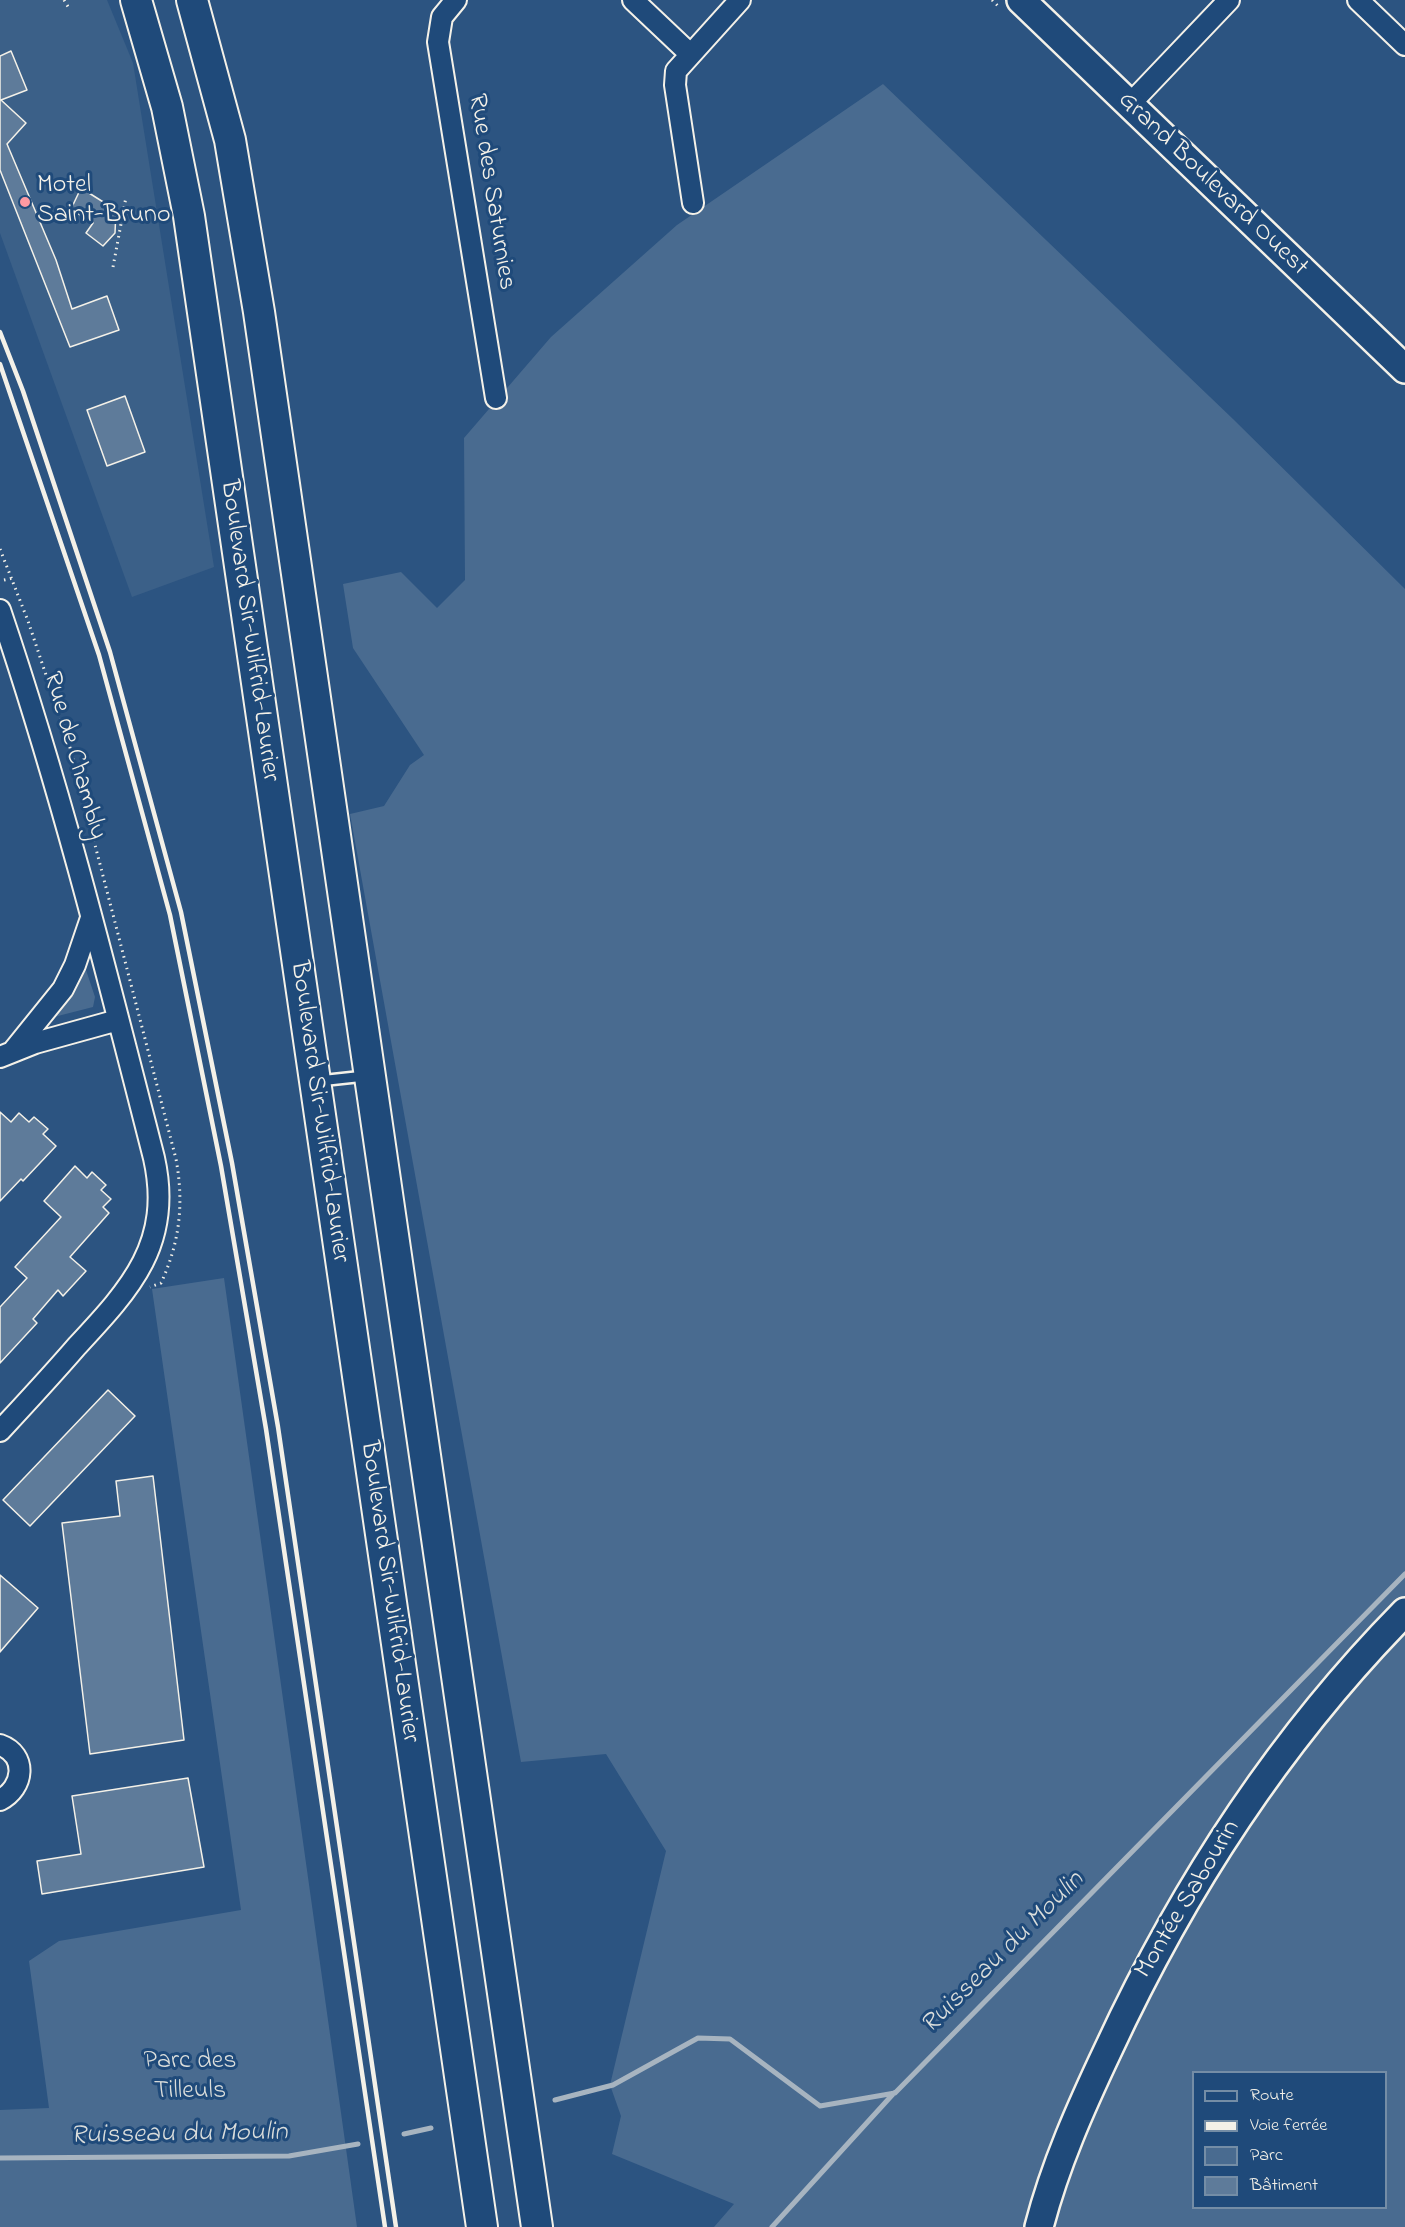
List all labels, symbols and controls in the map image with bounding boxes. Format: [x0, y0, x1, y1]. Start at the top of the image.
street label: Grand Boulevard Ouest [1110, 86, 1314, 284]
street label: Rue des Saturnies [459, 92, 521, 292]
place label: Motel Saint-Bruno [37, 171, 170, 232]
marker: Motel Saint-Bruno [18, 195, 32, 209]
street label: Boulevard Sir-Wilfrid-Laurier [211, 478, 285, 784]
street label: Rue de Chambly [34, 669, 112, 843]
street label: Boulevard Sir-Wilfrid-Laurier [281, 959, 355, 1265]
street label: Boulevard Sir-Wilfrid-Laurier [351, 1439, 425, 1745]
street label: Montée Sabourin [1130, 1815, 1248, 1985]
water label: Ruisseau du Moulin [916, 1866, 1092, 2042]
park label: Parc des Tilleuls [143, 2047, 237, 2108]
legend [1192, 2071, 1387, 2209]
text: Route [1250, 2083, 1294, 2109]
text: Voie ferrée [1250, 2113, 1327, 2139]
water label: Ruisseau du Moulin [70, 2118, 288, 2154]
text: Parc [1250, 2143, 1283, 2169]
text: Bâtiment [1250, 2173, 1318, 2199]

